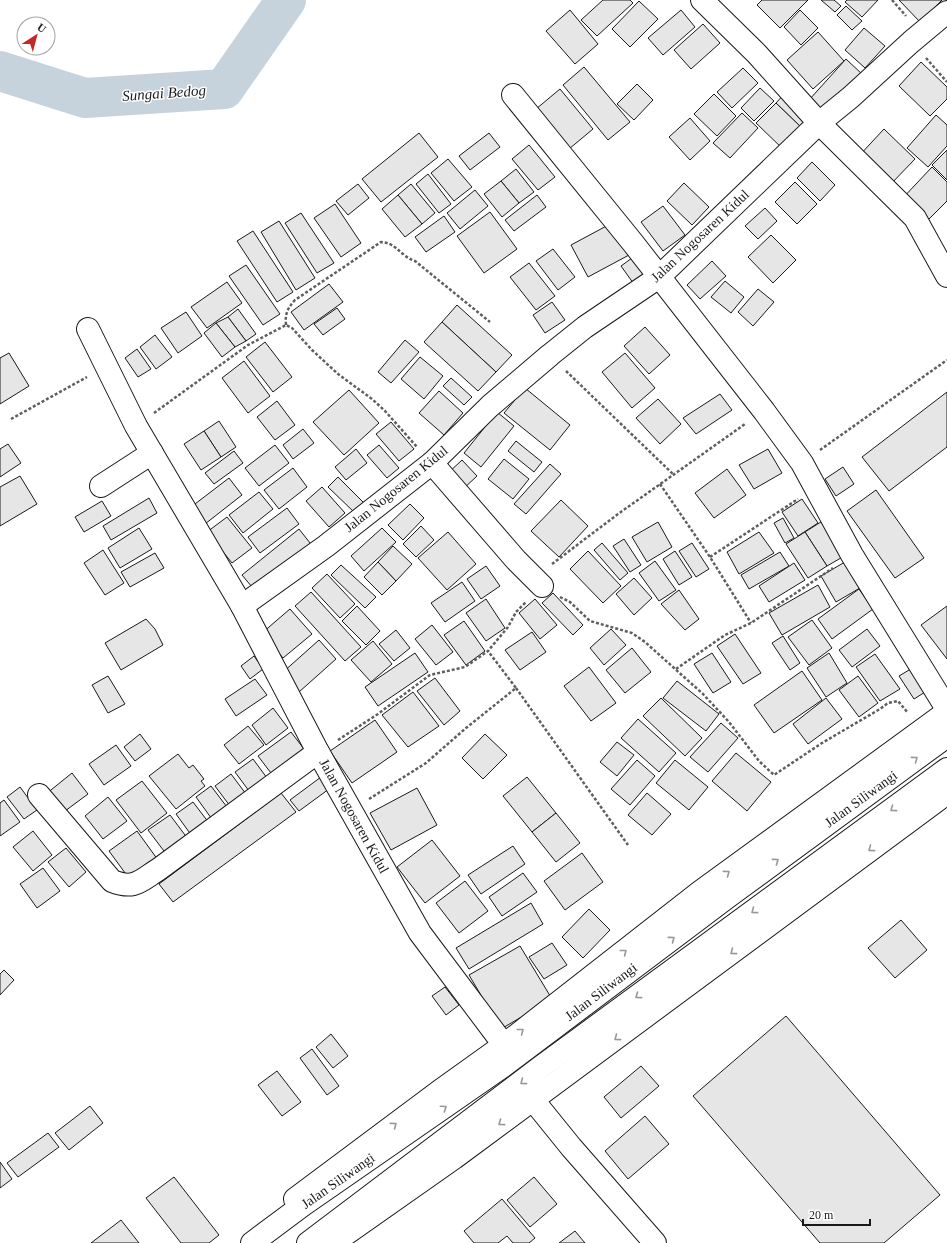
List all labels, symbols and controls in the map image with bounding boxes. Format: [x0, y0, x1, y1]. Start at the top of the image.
north arrow [16, 16, 56, 56]
text: U [35, 21, 49, 35]
water label: Sungai Bedog [122, 82, 207, 104]
street label: Jalan Nogosaren Kidul [648, 187, 752, 285]
street label: Jalan Nogosaren Kidul [341, 443, 451, 535]
street label: Jalan Nogosaren Kidul [316, 756, 392, 876]
one-way arrow [910, 757, 917, 764]
street label: Jalan Siliwangi [822, 768, 900, 830]
one-way arrow [890, 804, 897, 812]
one-way arrow [868, 845, 875, 852]
one-way arrow [772, 858, 779, 866]
one-way arrow [723, 871, 730, 878]
one-way arrow [752, 906, 759, 913]
one-way arrow [667, 936, 674, 943]
one-way arrow [730, 947, 737, 954]
one-way arrow [619, 949, 626, 956]
street label: Jalan Siliwangi [562, 960, 640, 1024]
one-way arrow [636, 991, 643, 998]
one-way arrow [517, 1029, 524, 1036]
one-way arrow [614, 1033, 621, 1040]
one-way arrow [520, 1077, 527, 1084]
one-way arrow [439, 1106, 446, 1113]
one-way arrow [498, 1118, 505, 1126]
one-way arrow [390, 1122, 397, 1129]
street label: Jalan Siliwangi [299, 1150, 378, 1212]
scale bar [803, 1201, 870, 1227]
text: 20 m [809, 1208, 834, 1222]

